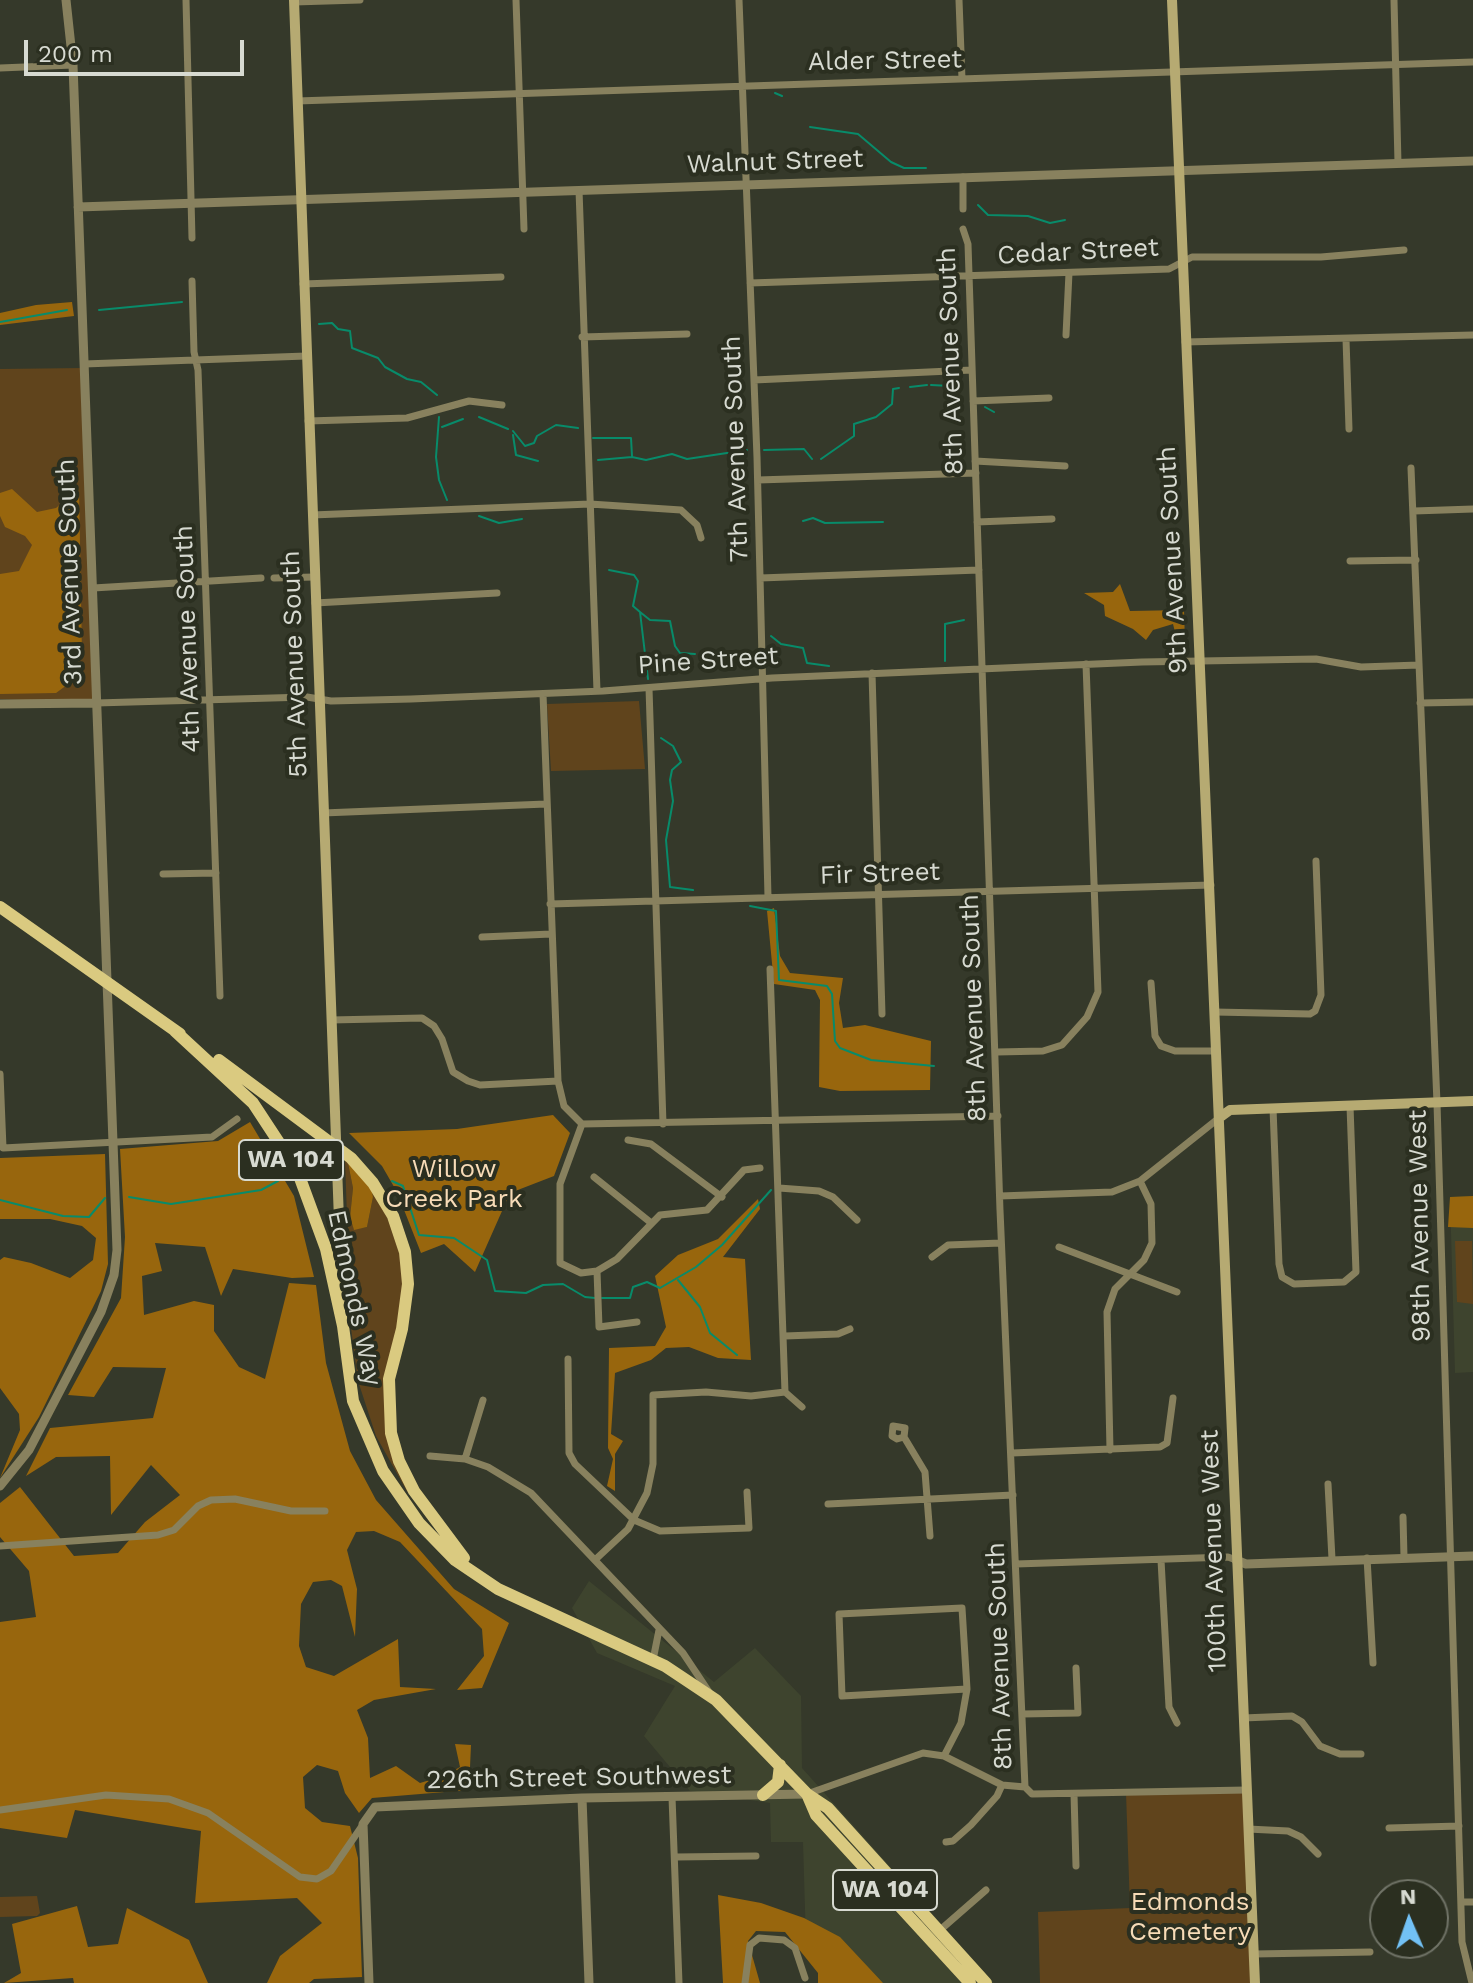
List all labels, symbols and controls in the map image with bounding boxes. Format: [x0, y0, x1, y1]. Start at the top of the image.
scale bar [28, 24, 248, 74]
text: 200 m [38, 40, 113, 68]
street label: Alder Street [808, 44, 962, 78]
street label: Walnut Street [686, 143, 864, 181]
street label: Cedar Street [996, 232, 1160, 272]
street label: 8th Avenue South [931, 247, 971, 475]
street label: 7th Avenue South [716, 335, 756, 563]
street label: 9th Avenue South [1151, 445, 1195, 675]
street label: 3rd Avenue South [50, 458, 90, 686]
street label: 4th Avenue South [168, 525, 208, 753]
street label: 5th Avenue South [275, 550, 315, 778]
street label: Pine Street [637, 641, 779, 681]
street label: Fir Street [819, 856, 941, 892]
street label: 8th Avenue South [954, 894, 994, 1122]
street label: 98th Avenue West [1402, 1110, 1438, 1342]
road number: WA 104 [239, 1140, 343, 1180]
park label: Willow Creek Park [385, 1153, 523, 1214]
street label: Edmonds Way [320, 1207, 388, 1389]
street label: 100th Avenue West [1194, 1429, 1234, 1673]
street label: 8th Avenue South [980, 1542, 1020, 1770]
street label: 226th Street Southwest [426, 1760, 732, 1796]
road number: WA 104 [833, 1870, 937, 1910]
north arrow [1369, 1879, 1449, 1959]
text: N [1400, 1884, 1417, 1909]
park label: Edmonds Cemetery [1129, 1886, 1251, 1948]

